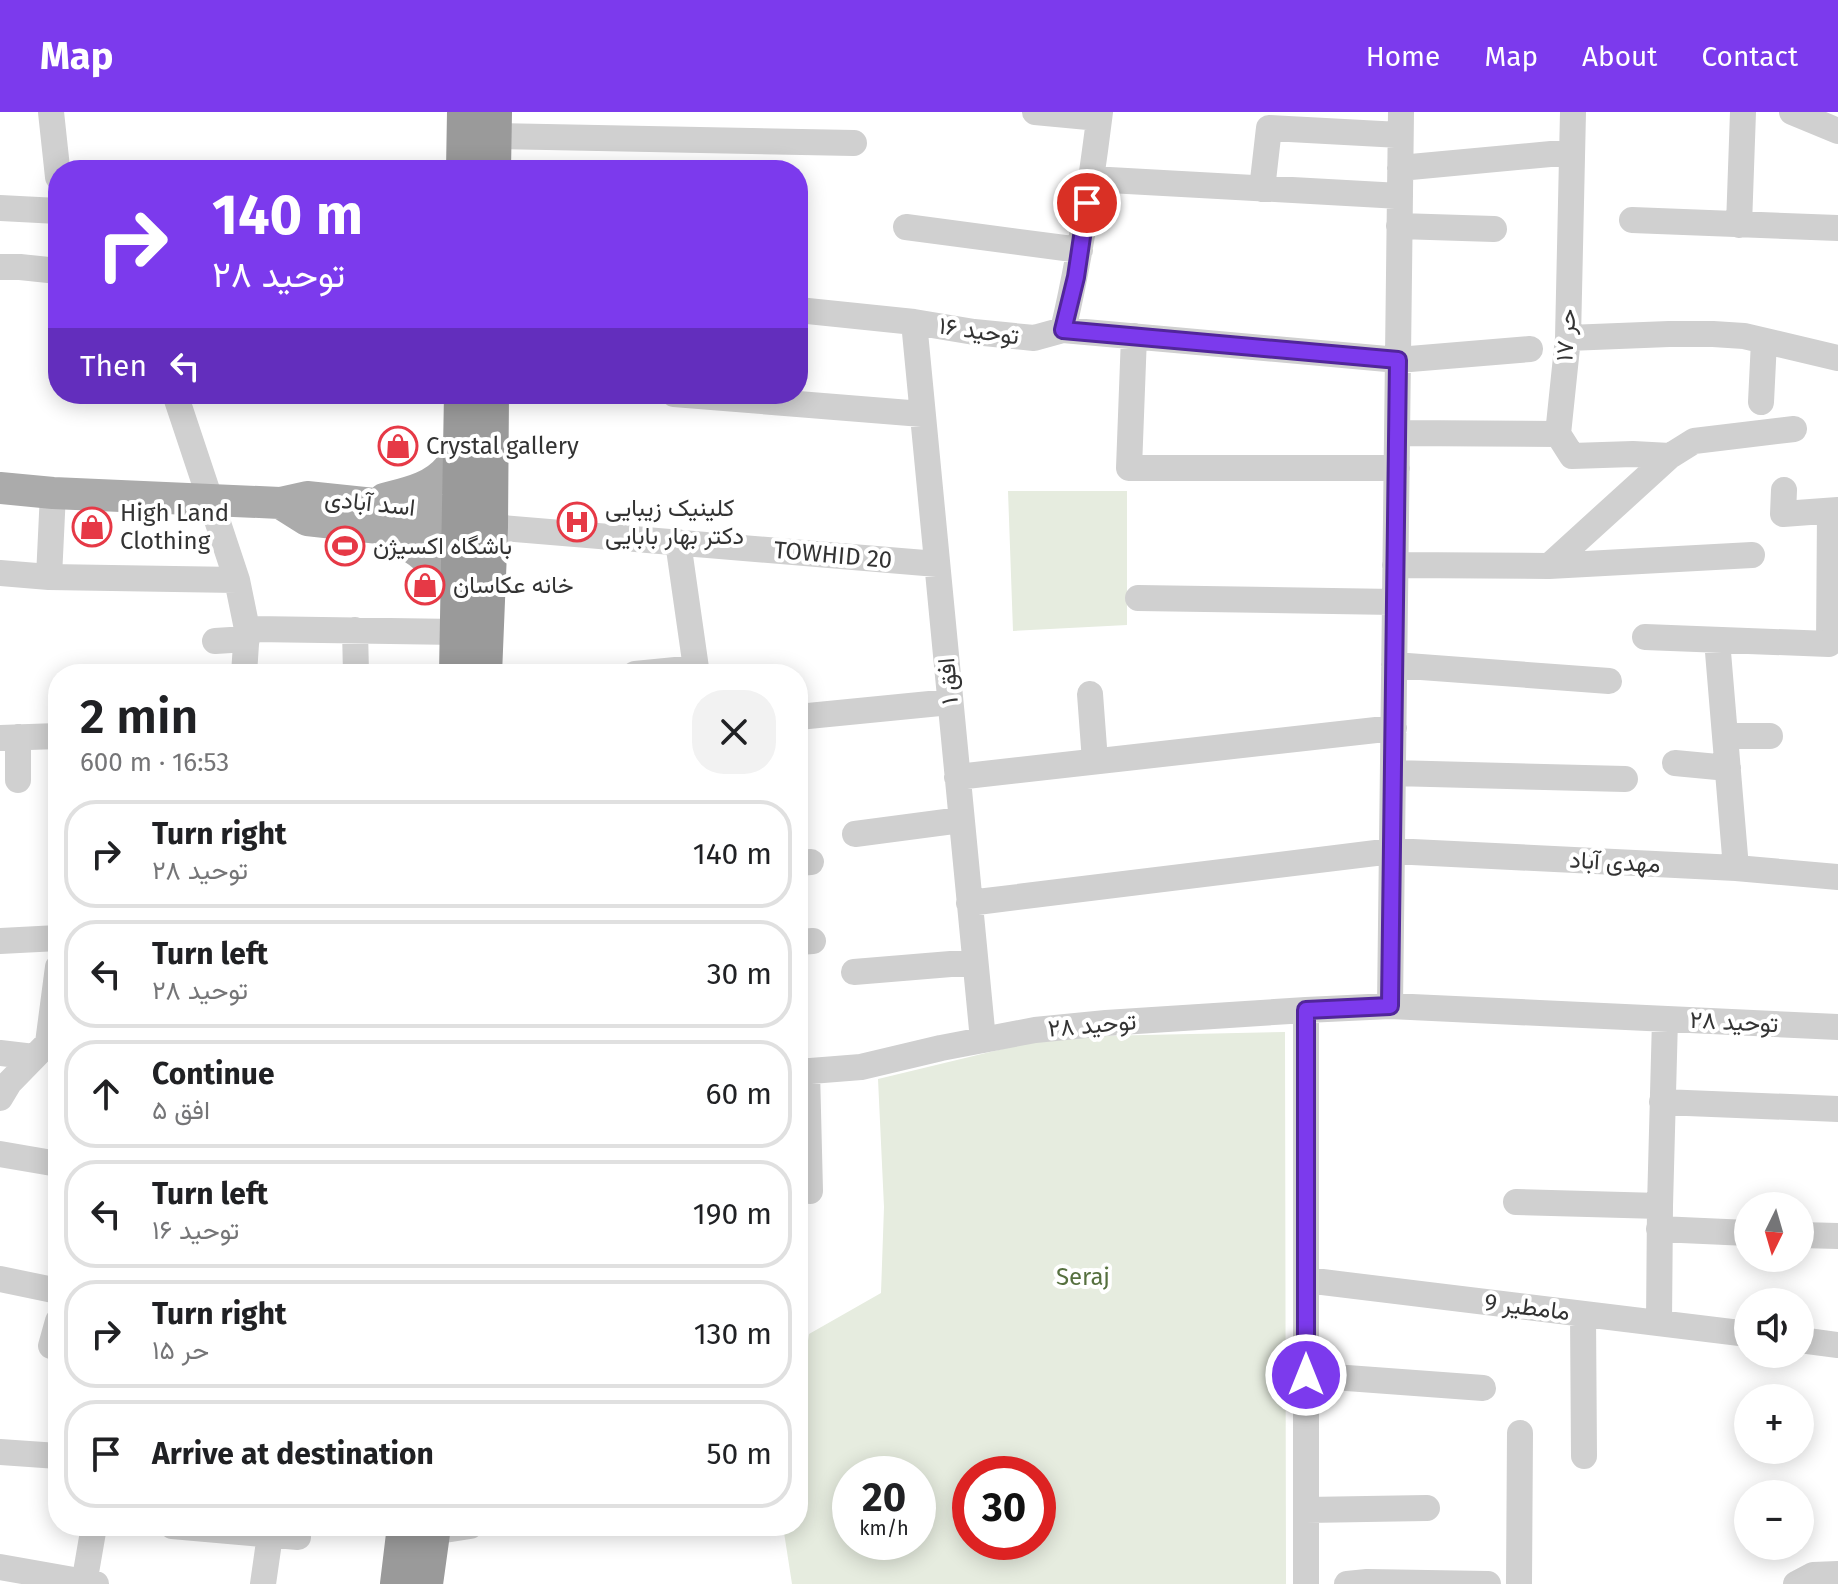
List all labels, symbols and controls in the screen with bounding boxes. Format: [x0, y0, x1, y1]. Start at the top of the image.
text: Map [40, 33, 113, 79]
text: Home [1366, 40, 1440, 73]
text: Map [1484, 40, 1538, 73]
text: About [1582, 40, 1657, 73]
text: Contact [1701, 40, 1798, 73]
pin [1053, 169, 1121, 237]
icon: arrive [1065, 181, 1109, 225]
text: 140 m [212, 182, 363, 249]
icon: right [80, 192, 184, 296]
text: توحید ۲۸ [212, 253, 345, 297]
street label: حر ۱۷ [1550, 308, 1583, 362]
street label: توحید ۱۶ [937, 312, 1021, 351]
icon: left [163, 344, 207, 388]
text: Then [80, 348, 147, 384]
shop icon: Crystal gallery [377, 425, 419, 467]
place label: Crystal gallery [426, 432, 579, 460]
street label: اسد آبادی [323, 484, 417, 522]
place label: کلینیک زیبایی دکتر بهار بابایی [605, 494, 744, 551]
place label: High Land Clothing [120, 499, 229, 555]
hospital icon: کلینیک زیبایی دکتر بهار بابایی [556, 501, 598, 543]
shop icon: High Land Clothing [71, 506, 113, 548]
sports icon: باشگاه اکسیژن [324, 525, 366, 567]
place label: باشگاه اکسیژن [373, 532, 512, 561]
street label: TOWHID 20 [773, 536, 893, 574]
shop icon: خانه عکاسان [404, 564, 446, 606]
place label: خانه عکاسان [453, 571, 574, 599]
street label: افق ۱ [932, 657, 964, 705]
text: 2 min [80, 688, 198, 746]
button: close [692, 690, 776, 774]
text: 600 m · 16:53 [80, 747, 229, 778]
text: Turn right [152, 816, 287, 852]
icon: right [84, 832, 128, 876]
text: 140 m [693, 836, 772, 872]
street label: مهدی آباد [1569, 846, 1661, 879]
text: توحید ۲۸ [152, 855, 248, 886]
text: Turn left [152, 936, 268, 972]
icon: left [84, 952, 128, 996]
text: 30 m [707, 956, 772, 992]
text: توحید ۲۸ [152, 975, 248, 1006]
street label: توحید ۲۸ [1689, 1006, 1779, 1039]
street label: توحید ۲۸ [1047, 1007, 1137, 1044]
text: Continue [152, 1056, 275, 1092]
icon: ahead [84, 1072, 128, 1116]
text: 60 m [706, 1076, 772, 1112]
text: افق ۵ [152, 1095, 210, 1126]
text: Turn left [152, 1176, 268, 1212]
icon: left [84, 1192, 128, 1236]
north arrow [1734, 1192, 1814, 1272]
map controls [1734, 1192, 1814, 1560]
text: 190 m [693, 1196, 772, 1232]
text: توحید ۱۶ [152, 1215, 239, 1246]
park label: Seraj [1056, 1263, 1110, 1291]
street label: مامطیر 9 [1483, 1288, 1571, 1327]
button: sound [1734, 1288, 1814, 1368]
text: Turn right [152, 1296, 287, 1332]
icon: right [84, 1312, 128, 1356]
text: 130 m [694, 1316, 772, 1352]
position arrow [1264, 1333, 1348, 1417]
text: حر ۱۵ [152, 1335, 209, 1366]
button: + [1734, 1384, 1814, 1464]
icon: arrive [84, 1432, 128, 1476]
text: Arrive at destination [152, 1436, 434, 1472]
text: 50 m [707, 1436, 772, 1472]
speed limit sign: 30 [952, 1456, 1056, 1560]
text: 20 [862, 1474, 906, 1522]
button: − [1734, 1480, 1814, 1560]
text: km/h [859, 1516, 909, 1540]

